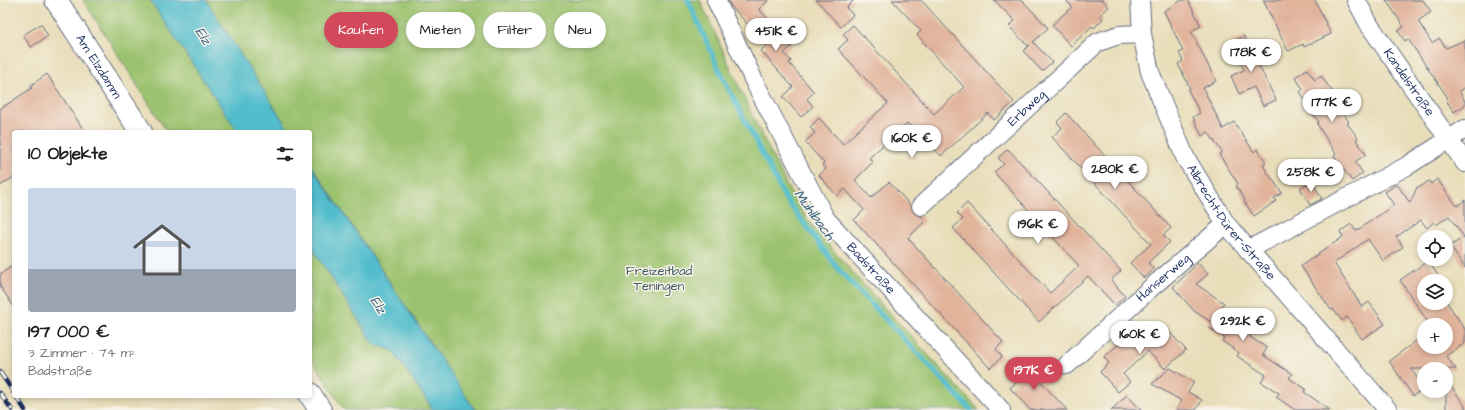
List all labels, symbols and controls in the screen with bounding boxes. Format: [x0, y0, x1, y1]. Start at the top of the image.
chip: Kaufen [324, 12, 398, 48]
chip: Mieten [406, 12, 475, 48]
chip: Filter [483, 12, 546, 48]
chip: Neu [554, 12, 606, 48]
pin: 451K € [743, 18, 809, 52]
text: 451K € [754, 22, 798, 40]
water label: Elz [190, 23, 217, 50]
street label: Am Elzdamm [71, 31, 127, 103]
pin: 178K € [1218, 39, 1284, 73]
text: 178K € [1230, 43, 1272, 61]
street label: Kandelstraße [1379, 45, 1439, 120]
street label: Erbweg [1003, 86, 1051, 131]
pin: 177K € [1299, 89, 1365, 123]
text: 177K € [1311, 93, 1353, 111]
pin: 160K € [879, 125, 945, 159]
text: 160K € [891, 129, 933, 147]
text: 10 Objekte [28, 142, 107, 166]
icon: filters [274, 143, 296, 165]
pin: 280K € [1082, 156, 1148, 190]
pin: 258K € [1278, 159, 1344, 193]
text: 280K € [1091, 160, 1139, 178]
street label: Albrecht-Dürer-Straße [1183, 161, 1280, 284]
text: 258K € [1287, 163, 1335, 181]
water label: Mühlbach [789, 185, 840, 245]
pin: 196K € [1005, 211, 1071, 245]
icon: home [126, 214, 198, 286]
text: 196K € [1018, 215, 1058, 233]
map controls [1417, 230, 1453, 398]
button: locate [1417, 230, 1453, 266]
street label: Badstraße [843, 238, 900, 298]
street label: Hanserweg [1132, 249, 1195, 306]
park label: Freizeitbad Teningen [626, 262, 693, 296]
button: layers [1417, 274, 1453, 310]
water label: Elz [365, 292, 392, 319]
pin: 292K € [1210, 308, 1276, 342]
text: 292K € [1220, 312, 1266, 330]
button: + [1417, 318, 1453, 354]
text: 197 000 € [28, 320, 110, 344]
pin: 160K € [1107, 321, 1173, 355]
text: 160K € [1119, 325, 1161, 343]
text: 3 Zimmer · 74 m² [28, 344, 136, 362]
pin: 197K € [1001, 357, 1067, 391]
text: 197K € [1014, 361, 1054, 379]
text: Badstraße [28, 362, 92, 380]
button: − [1417, 362, 1453, 398]

